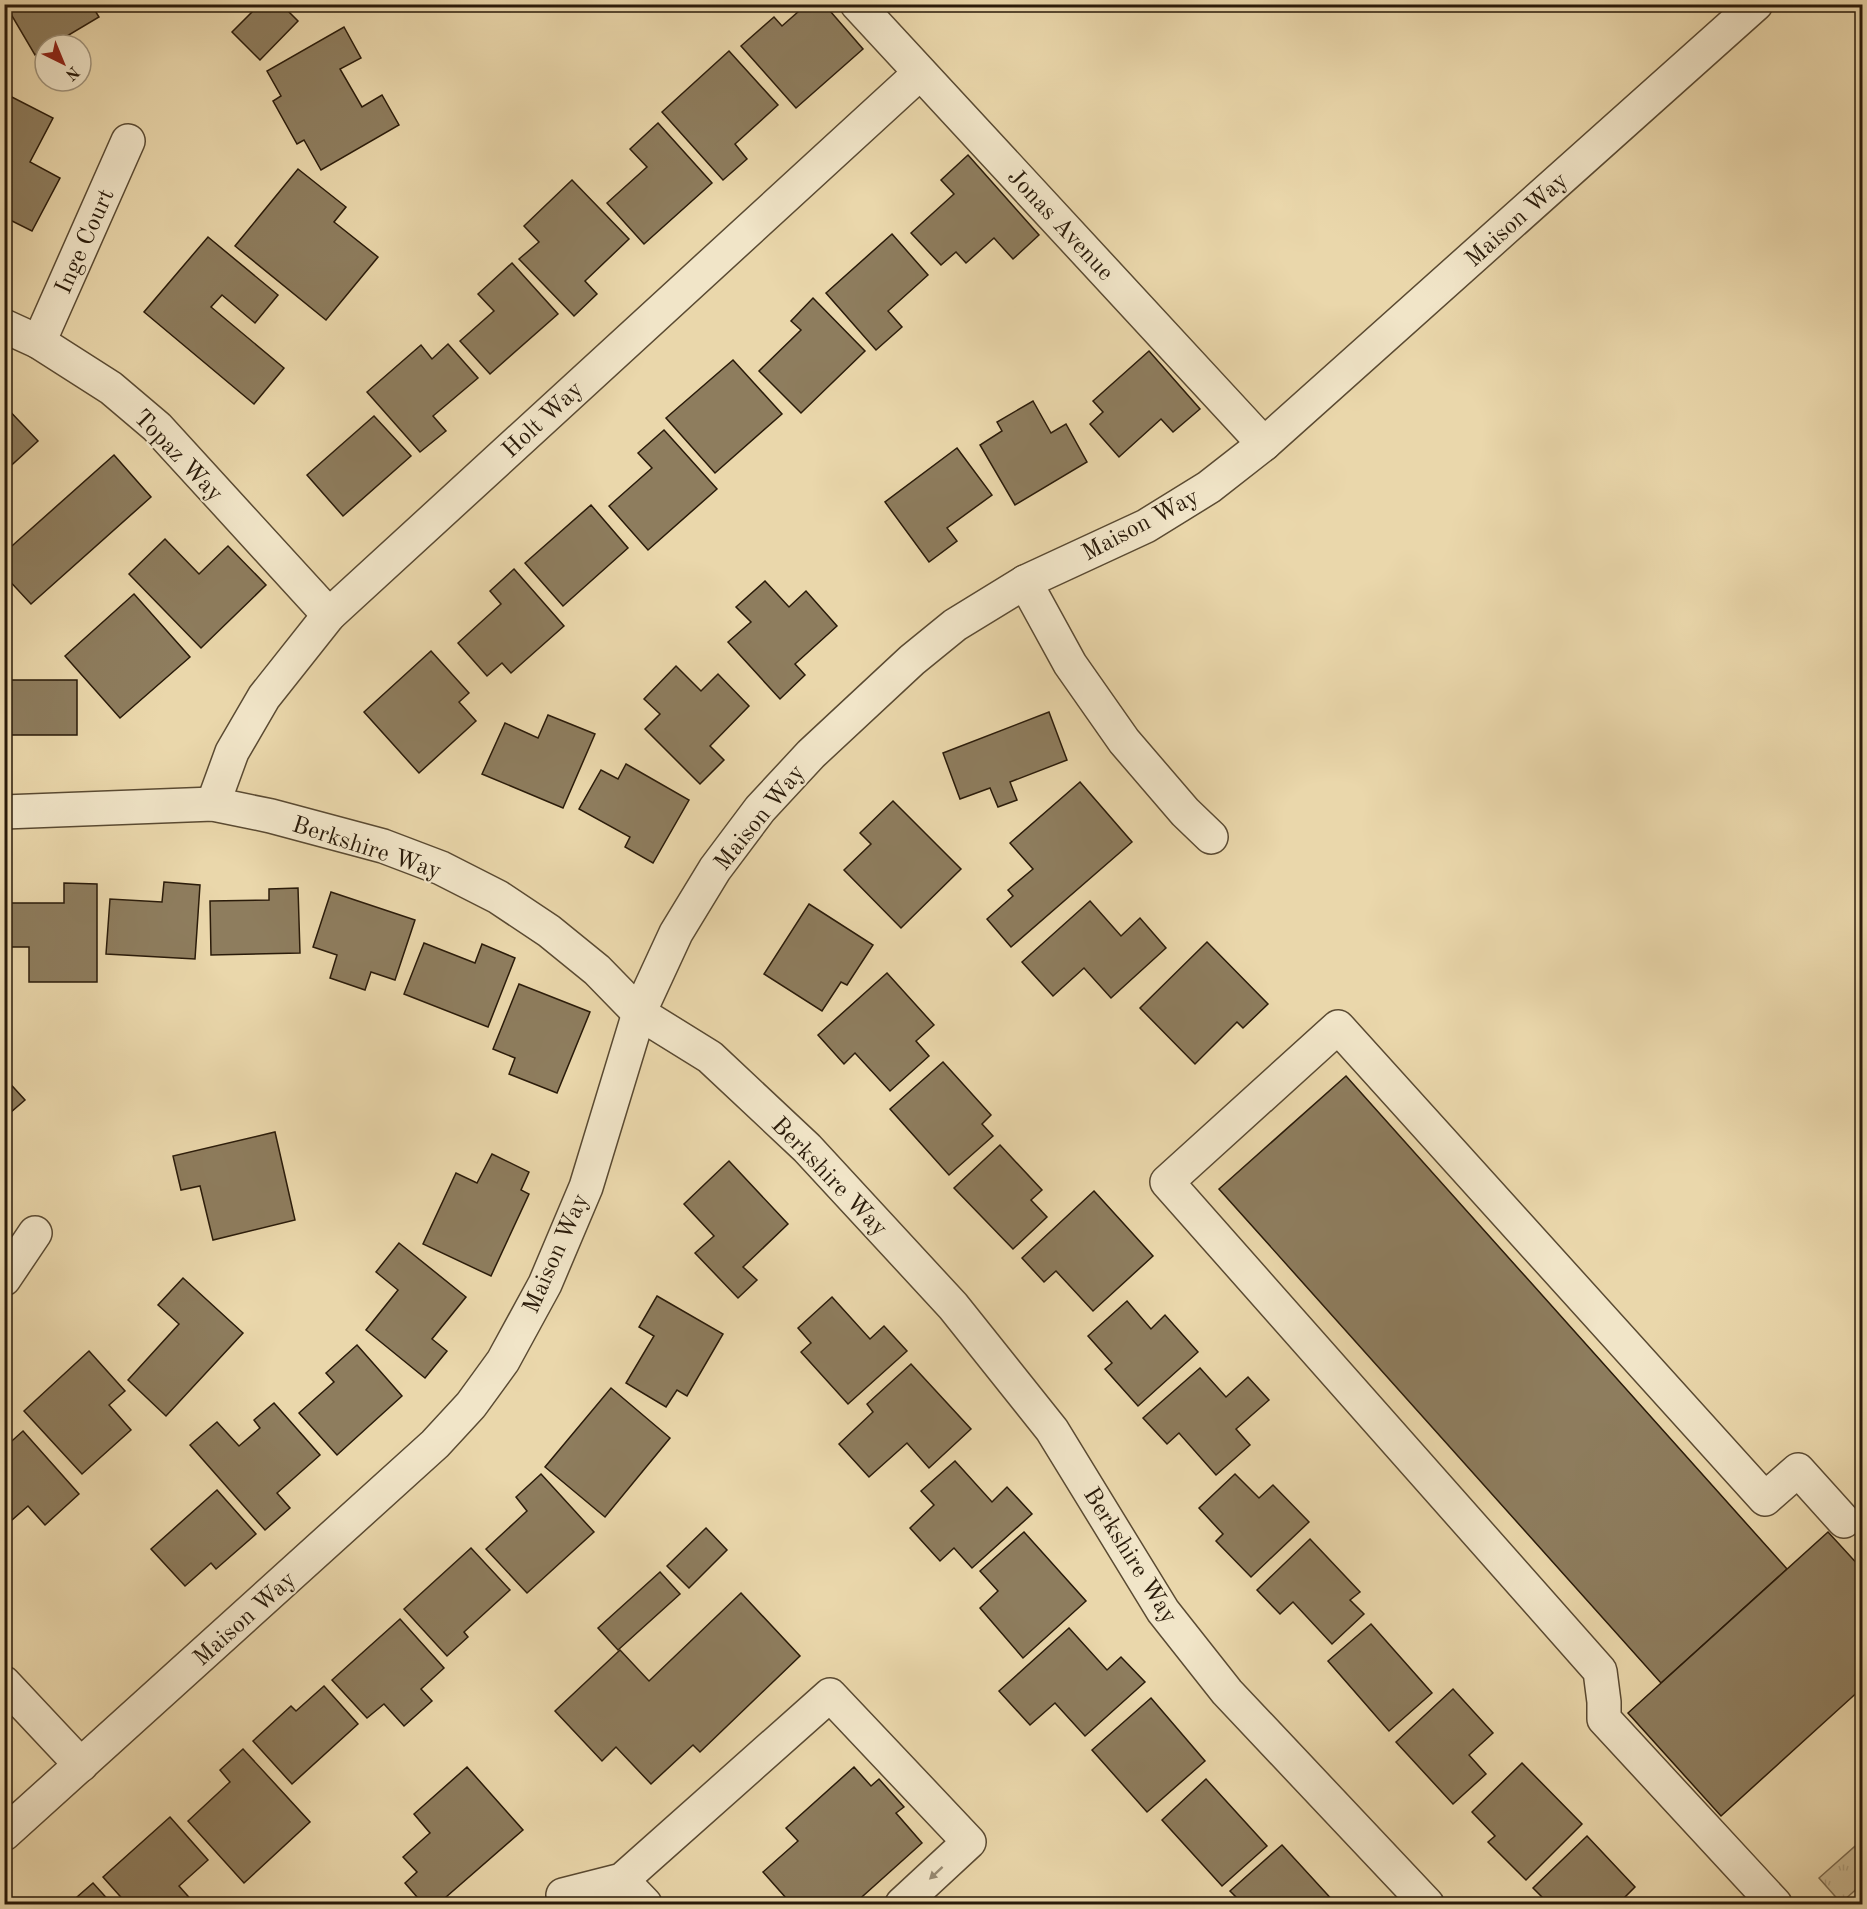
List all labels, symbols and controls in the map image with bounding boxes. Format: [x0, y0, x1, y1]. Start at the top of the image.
north arrow [33, 33, 93, 93]
text: N [61, 62, 82, 83]
street label: Jonas Avenue [1002, 165, 1117, 286]
street label: Maison Way [1462, 168, 1573, 272]
street label: Inge Court [52, 186, 120, 298]
street label: Holt Way [498, 377, 588, 463]
street label: Topaz Way [128, 406, 227, 507]
street label: Maison Way [1079, 485, 1203, 566]
street label: Maison Way [711, 761, 810, 876]
street label: Berkshire Way [289, 813, 444, 884]
street label: Berkshire Way [766, 1113, 891, 1242]
street label: Maison Way [520, 1190, 594, 1317]
street label: Berkshire Way [1078, 1484, 1181, 1629]
street label: Maison Way [190, 1567, 301, 1671]
one-way arrow [929, 1866, 944, 1879]

